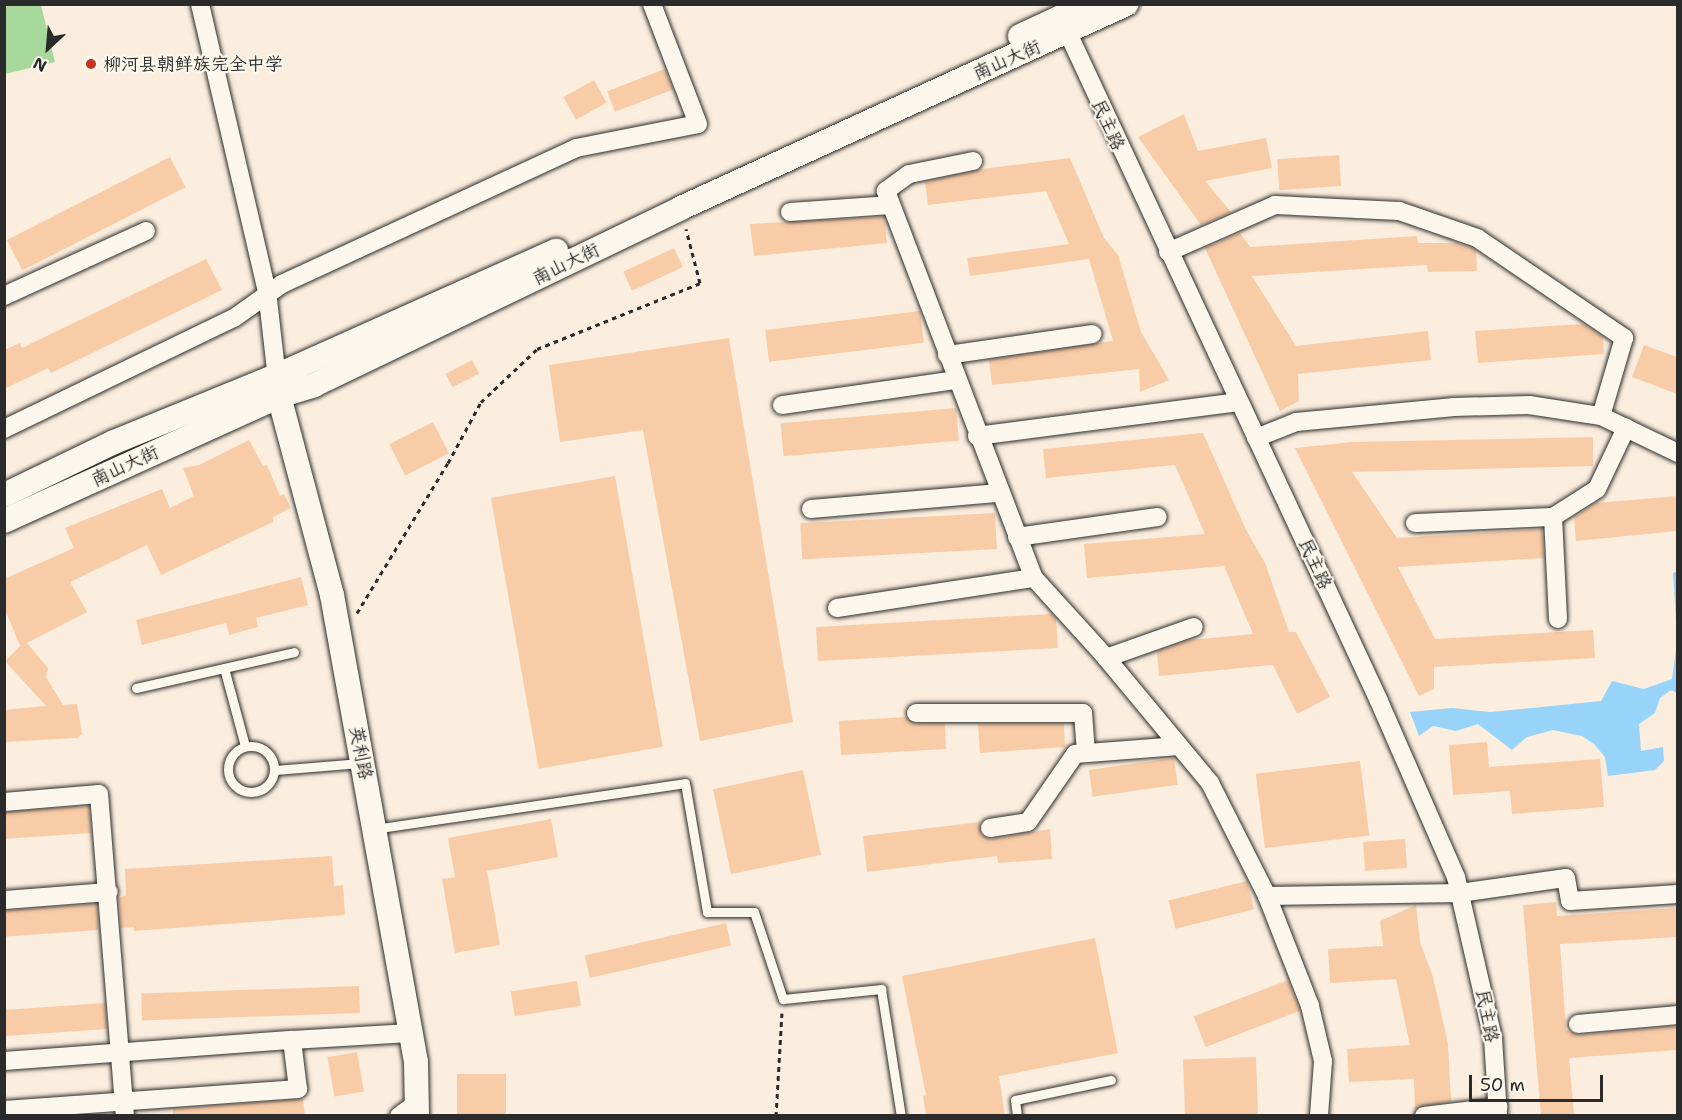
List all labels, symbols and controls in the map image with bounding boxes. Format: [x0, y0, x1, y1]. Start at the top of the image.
north arrow [18, 18, 78, 78]
street label: 南山大街 [970, 35, 1044, 85]
text: N [30, 52, 50, 77]
place label: 柳河县朝鲜族完全中学 [103, 53, 283, 75]
marker: 柳河县朝鲜族完全中学 [84, 57, 98, 71]
street label: 民主路 [1087, 96, 1129, 154]
street label: 南山大街 [529, 239, 603, 289]
street label: 南山大街 [88, 441, 162, 491]
street label: 民主路 [1294, 535, 1336, 593]
street label: 英利路 [345, 724, 377, 782]
street label: 民主路 [1471, 987, 1503, 1045]
scale bar [1472, 1063, 1606, 1101]
text: 50 m [1480, 1073, 1525, 1097]

